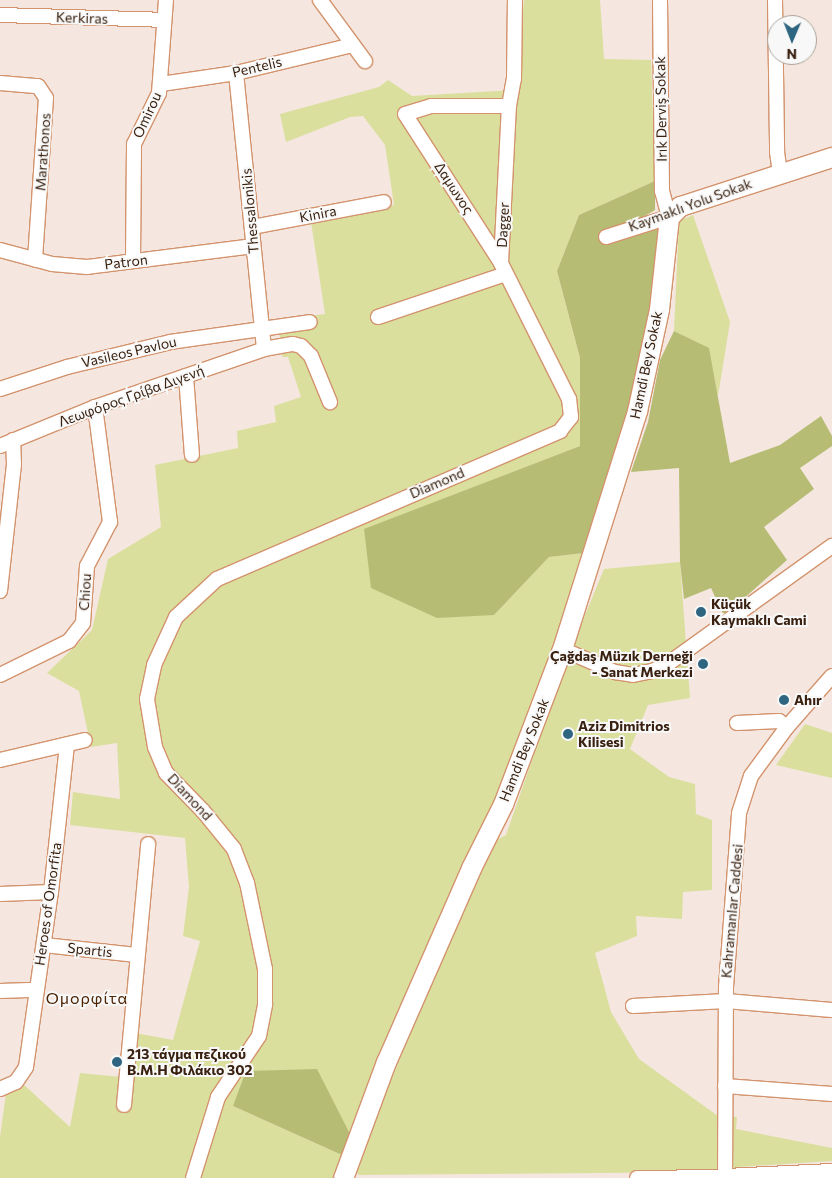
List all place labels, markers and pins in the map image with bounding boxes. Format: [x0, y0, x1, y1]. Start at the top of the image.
place label: Küçük Kaymaklı Cami [711, 596, 807, 628]
marker: Küçük Kaymaklı Cami [695, 606, 707, 618]
place label: Çağdaş Müzık Derneği - Sanat Merkezi [550, 648, 693, 680]
marker: Çağdaş Müzık Derneği - Sanat Merkezi [697, 658, 709, 670]
place label: Ahır [794, 692, 822, 708]
marker: Ahır [778, 694, 790, 706]
place label: Aziz Dimitrios Kilisesi [578, 718, 670, 750]
marker: Aziz Dimitrios Kilisesi [562, 728, 574, 740]
place label: 213 τάγμα πεζικού B.M.H Φιλάκιο 302 [127, 1046, 252, 1078]
marker: 213 τάγμα πεζικού B.M.H Φιλάκιο 302 [111, 1056, 123, 1068]

